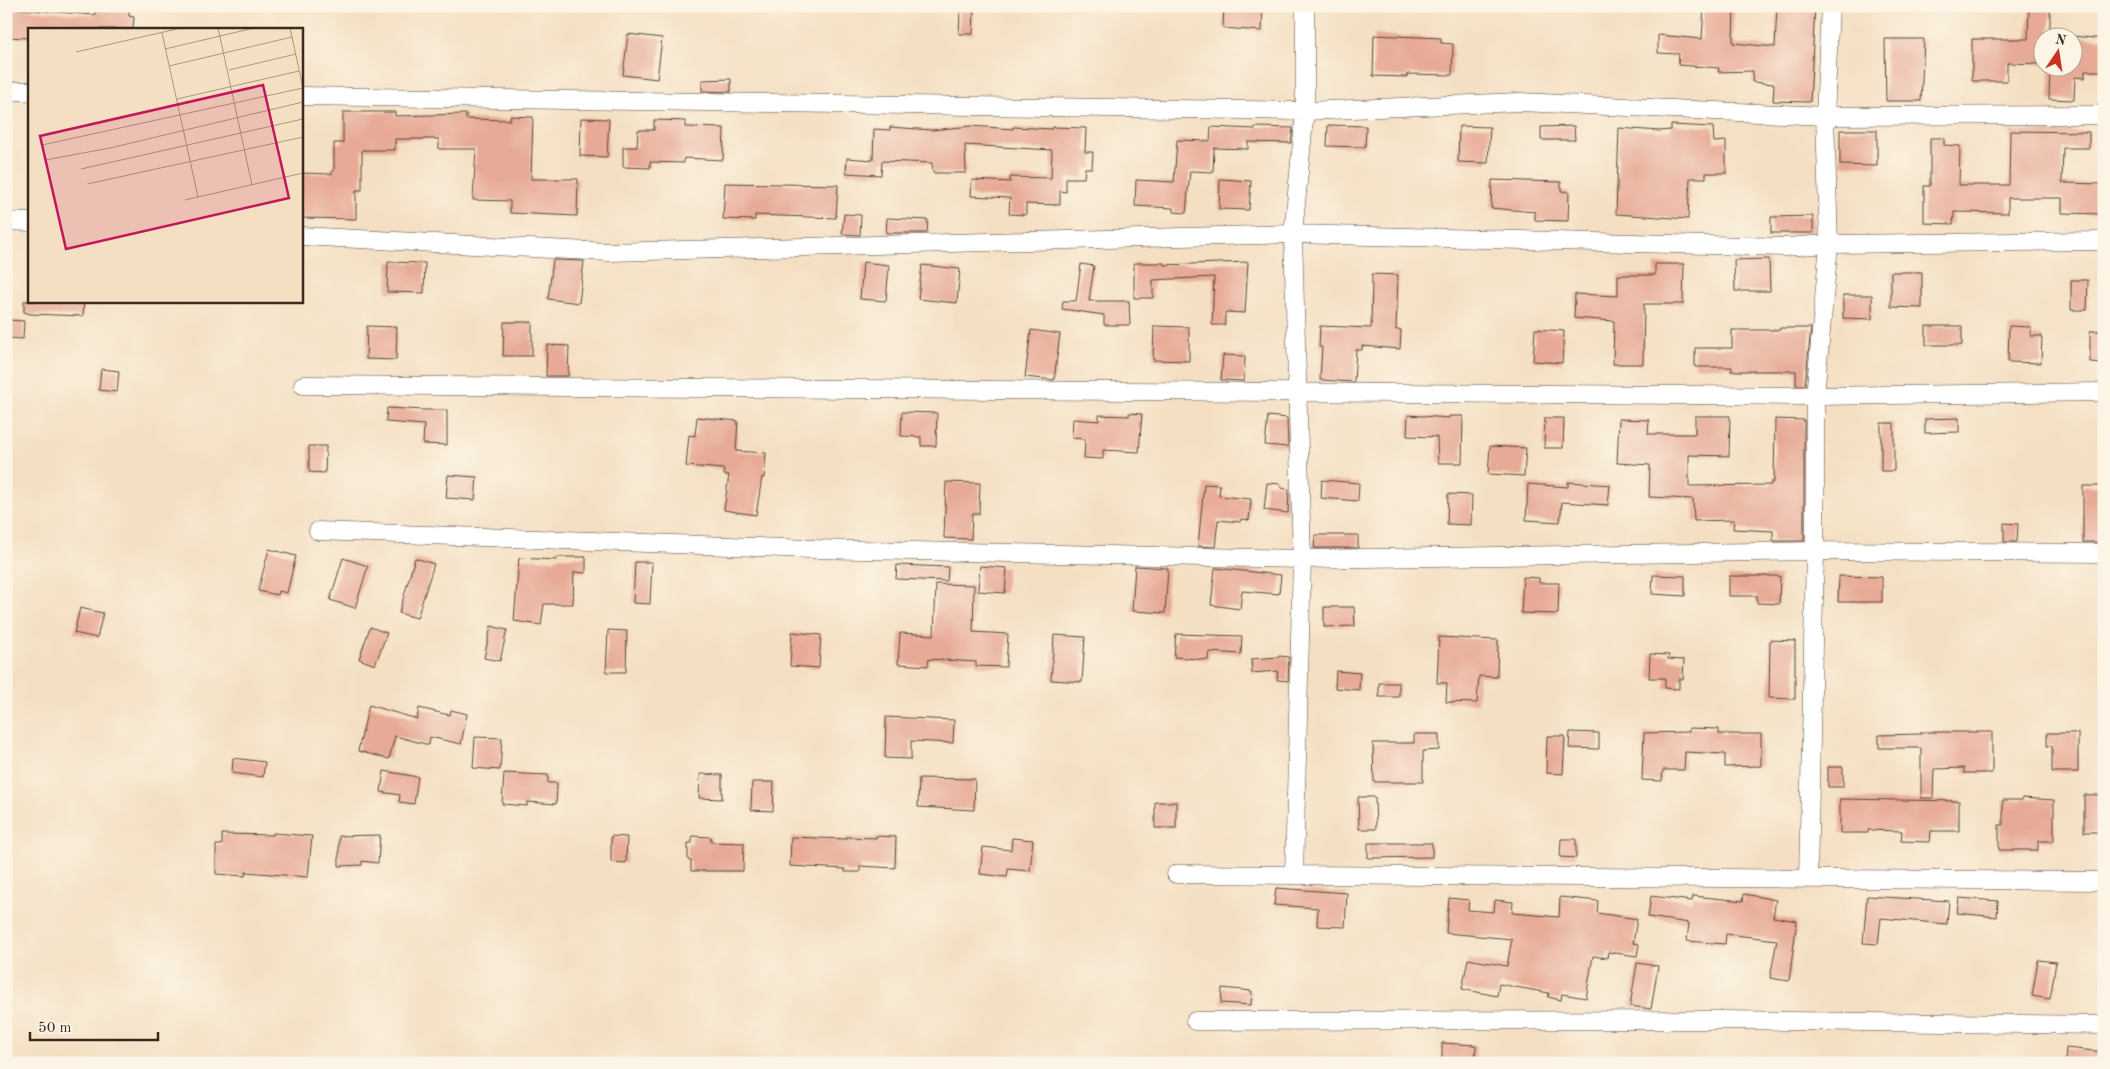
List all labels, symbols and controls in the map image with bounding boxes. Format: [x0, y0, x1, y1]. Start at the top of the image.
inset map [28, 28, 302, 302]
north arrow [2032, 28, 2082, 78]
text: N [2054, 32, 2068, 48]
scale bar [30, 1009, 158, 1041]
text: 50 m [38, 1021, 72, 1036]

